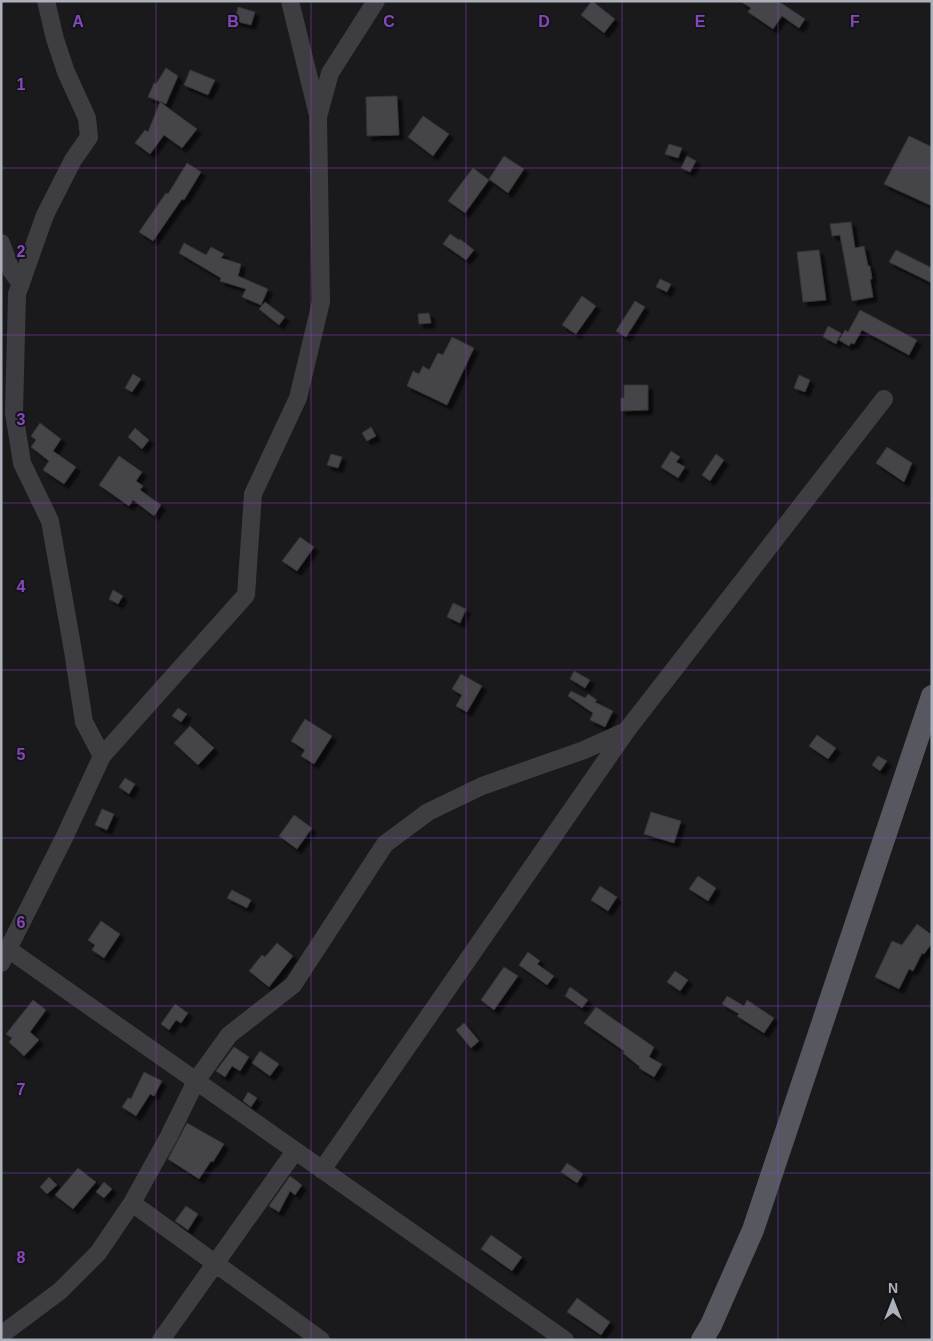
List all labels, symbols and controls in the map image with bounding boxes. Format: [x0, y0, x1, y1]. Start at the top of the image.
text: A [72, 13, 84, 30]
text: B [227, 13, 239, 30]
text: C [383, 13, 395, 30]
text: D [538, 13, 550, 30]
text: E [695, 13, 706, 30]
text: F [850, 13, 860, 30]
text: 1 [17, 76, 26, 93]
text: 2 [17, 243, 26, 260]
text: 3 [17, 411, 26, 428]
text: 4 [17, 578, 26, 595]
text: 5 [17, 746, 26, 763]
text: 6 [17, 914, 26, 931]
text: 7 [17, 1081, 26, 1098]
text: 8 [17, 1249, 26, 1266]
north arrow [868, 1276, 918, 1326]
text: N [888, 1280, 898, 1296]

